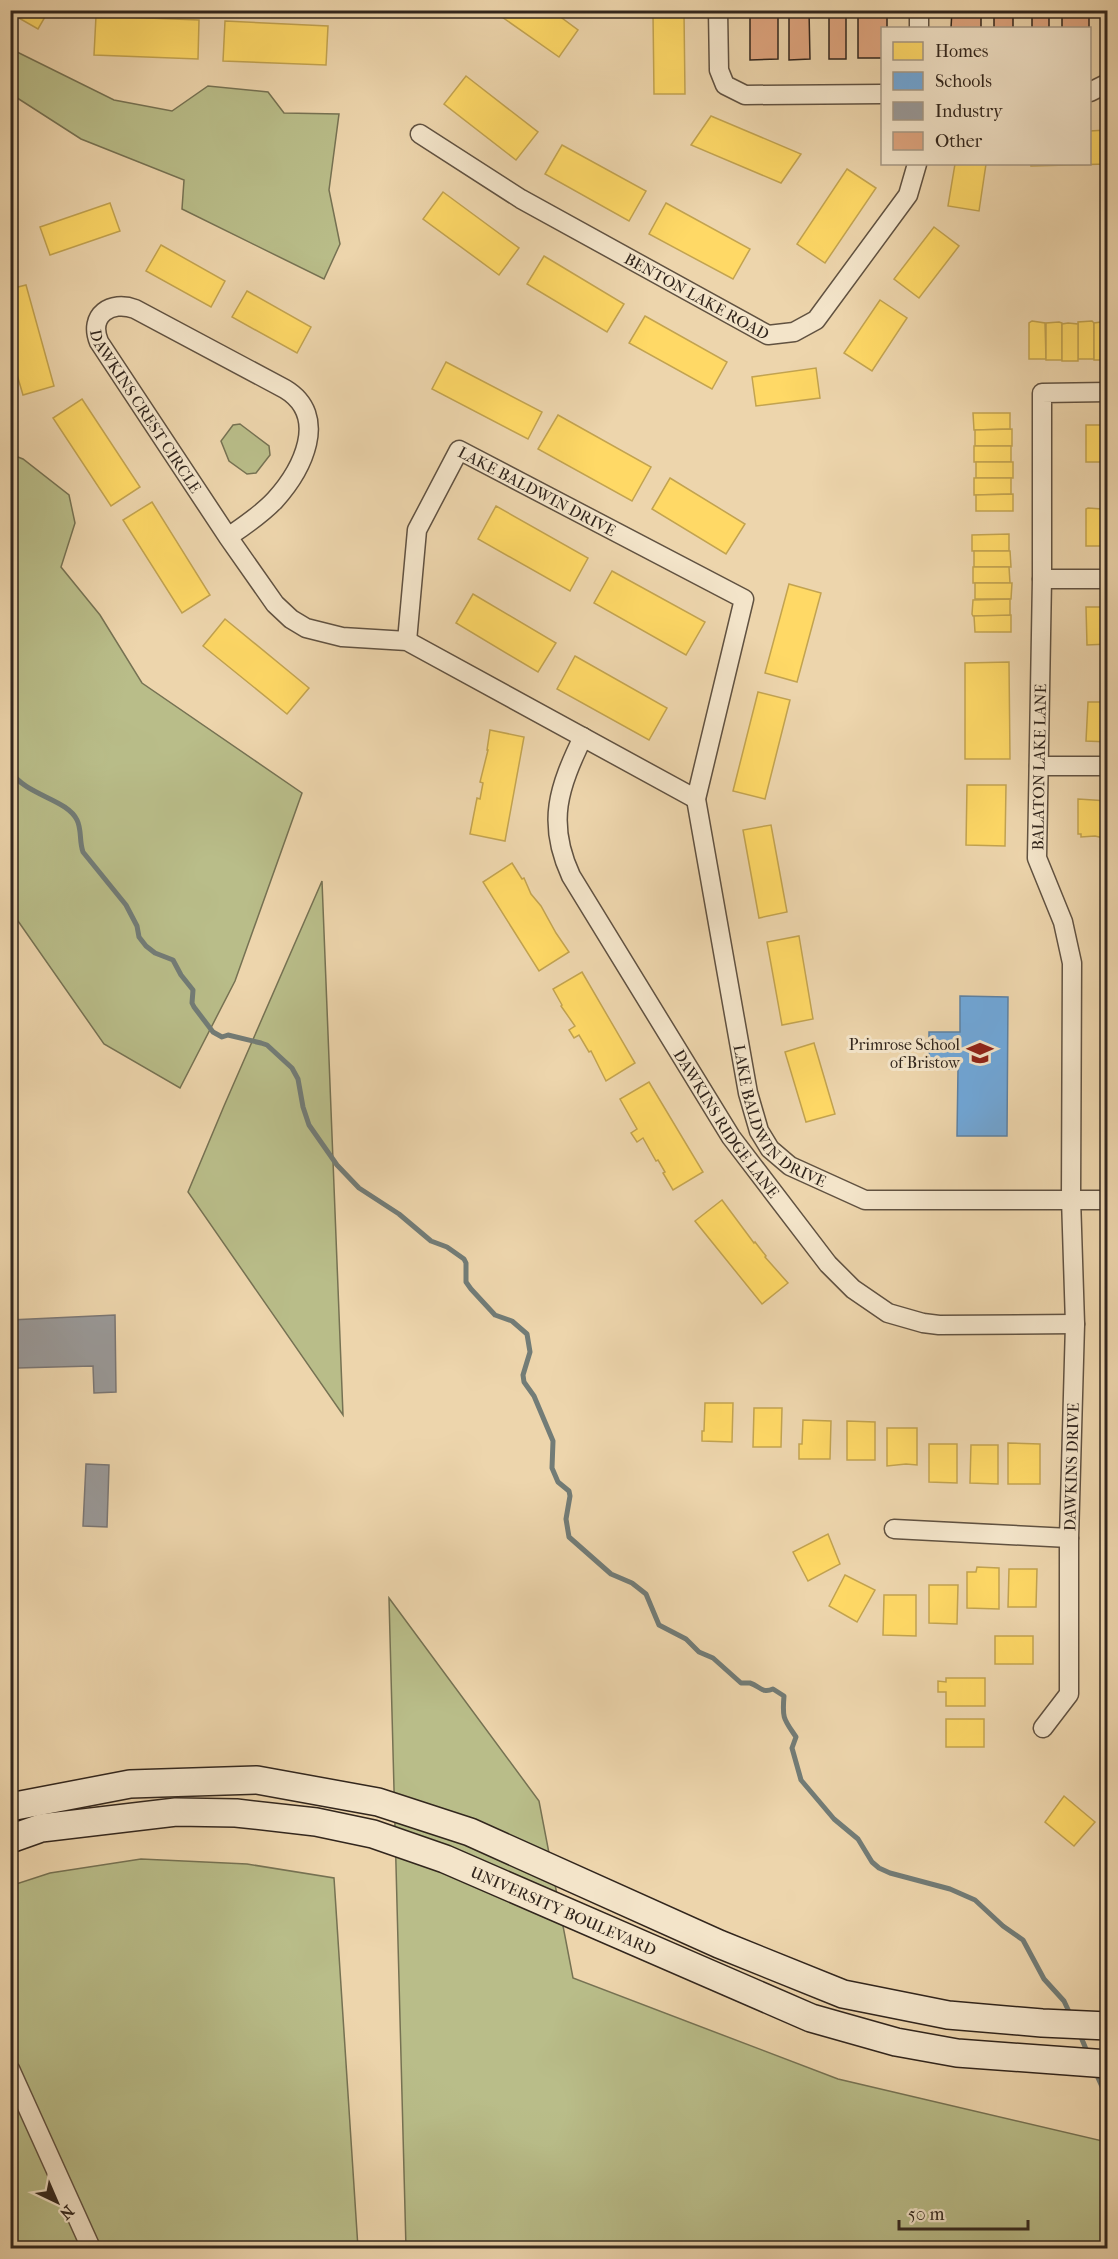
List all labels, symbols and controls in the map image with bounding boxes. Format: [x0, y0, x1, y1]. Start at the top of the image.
legend [881, 27, 1091, 165]
text: Homes [935, 41, 989, 62]
text: Schools [935, 71, 992, 92]
text: Industry [935, 101, 1004, 122]
text: Other [935, 131, 983, 152]
street label: BENTON LAKE ROAD [621, 248, 773, 343]
street label: DAWKINS CREST CIRCLE [86, 328, 206, 496]
street label: LAKE BALDWIN DRIVE [455, 442, 619, 540]
street label: BALATON LAKE LANE [1028, 683, 1050, 851]
place label: Primrose School of Bristow [849, 1035, 961, 1072]
school or university icon: Primrose School of Bristow [965, 1038, 995, 1068]
street label: LAKE BALDWIN DRIVE [730, 1043, 830, 1191]
street label: DAWKINS RIDGE LANE [670, 1046, 784, 1202]
street label: DAWKINS DRIVE [1060, 1402, 1082, 1531]
street label: UNIVERSITY BOULEVARD [468, 1862, 659, 1959]
north arrow [27, 2172, 87, 2232]
scale bar [899, 2193, 1028, 2231]
text: N [55, 2201, 78, 2224]
text: 50 m [908, 2204, 945, 2225]

